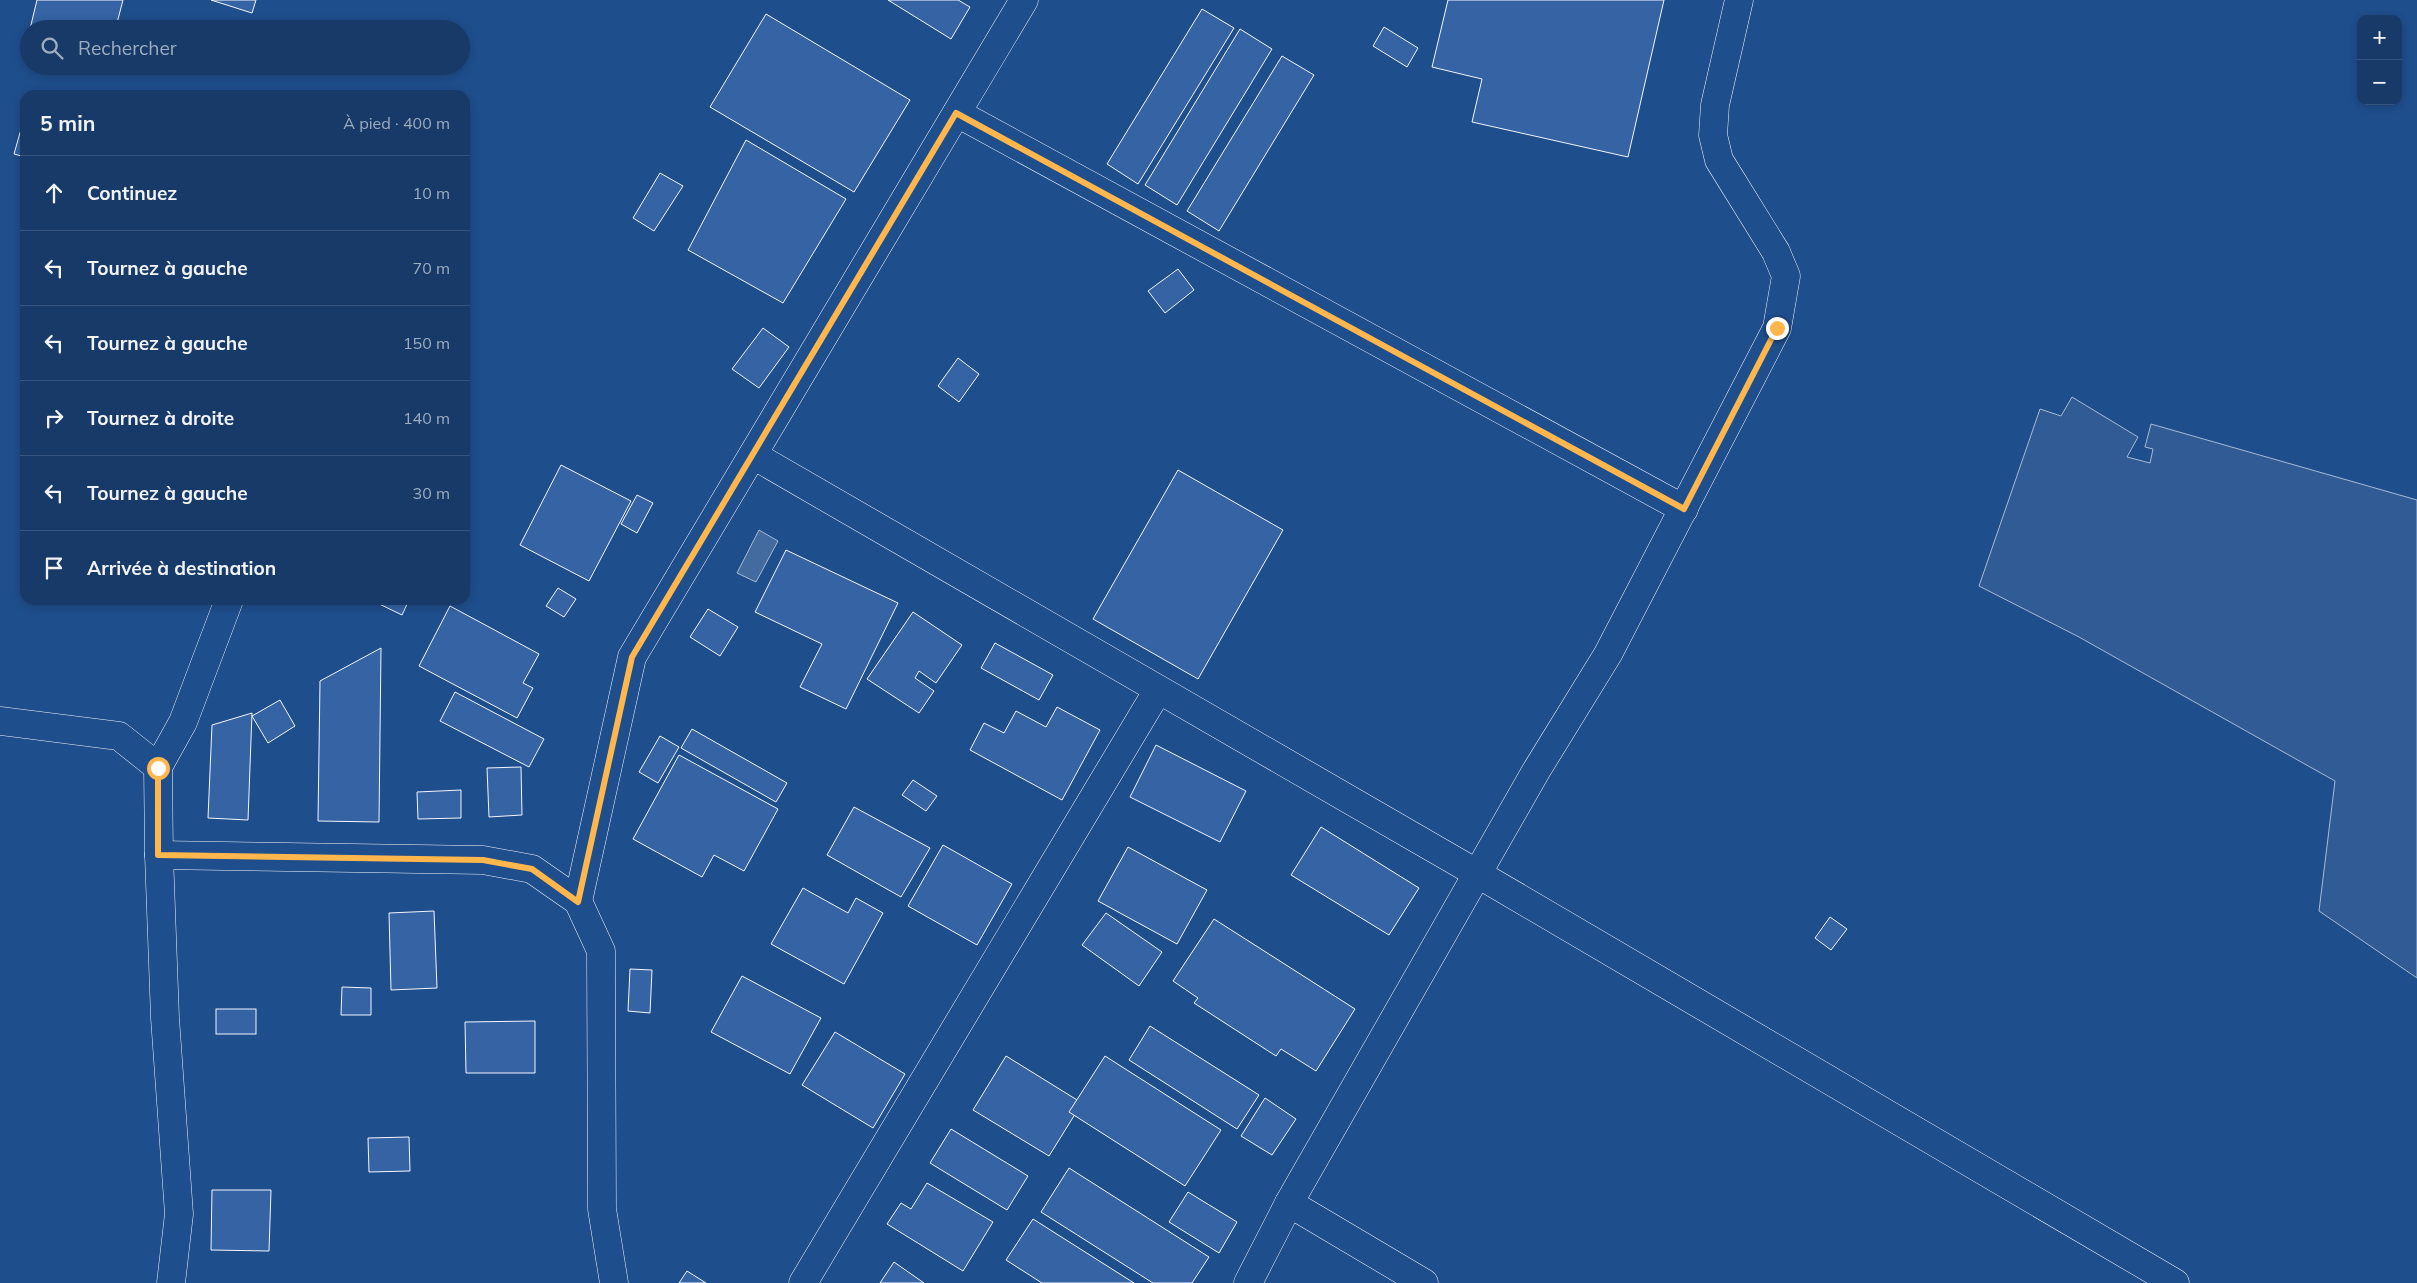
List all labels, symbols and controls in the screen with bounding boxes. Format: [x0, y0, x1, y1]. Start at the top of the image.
map controls [2357, 15, 2402, 105]
button: + [2357, 15, 2402, 60]
search box [20, 20, 470, 75]
icon: search [38, 34, 66, 62]
text: Rechercher [78, 36, 177, 60]
button: − [2357, 60, 2402, 105]
text: 5 min [40, 110, 95, 136]
text: À pied · 400 m [343, 113, 450, 133]
icon: ahead [40, 179, 68, 207]
text: Continuez [87, 181, 177, 205]
text: 10 m [413, 183, 450, 203]
icon: left [40, 254, 68, 282]
text: Tournez à gauche [87, 256, 248, 280]
text: 70 m [413, 258, 450, 278]
route end [1766, 317, 1789, 340]
icon: left [40, 329, 68, 357]
text: Tournez à gauche [87, 331, 248, 355]
text: 150 m [403, 333, 450, 353]
icon: right [40, 404, 68, 432]
text: Tournez à droite [87, 406, 234, 430]
text: 140 m [403, 408, 450, 428]
icon: left [40, 479, 68, 507]
text: Tournez à gauche [87, 481, 248, 505]
text: 30 m [413, 483, 450, 503]
icon: arrive [40, 554, 68, 582]
text: Arrivée à destination [87, 556, 276, 580]
route start [147, 757, 170, 780]

